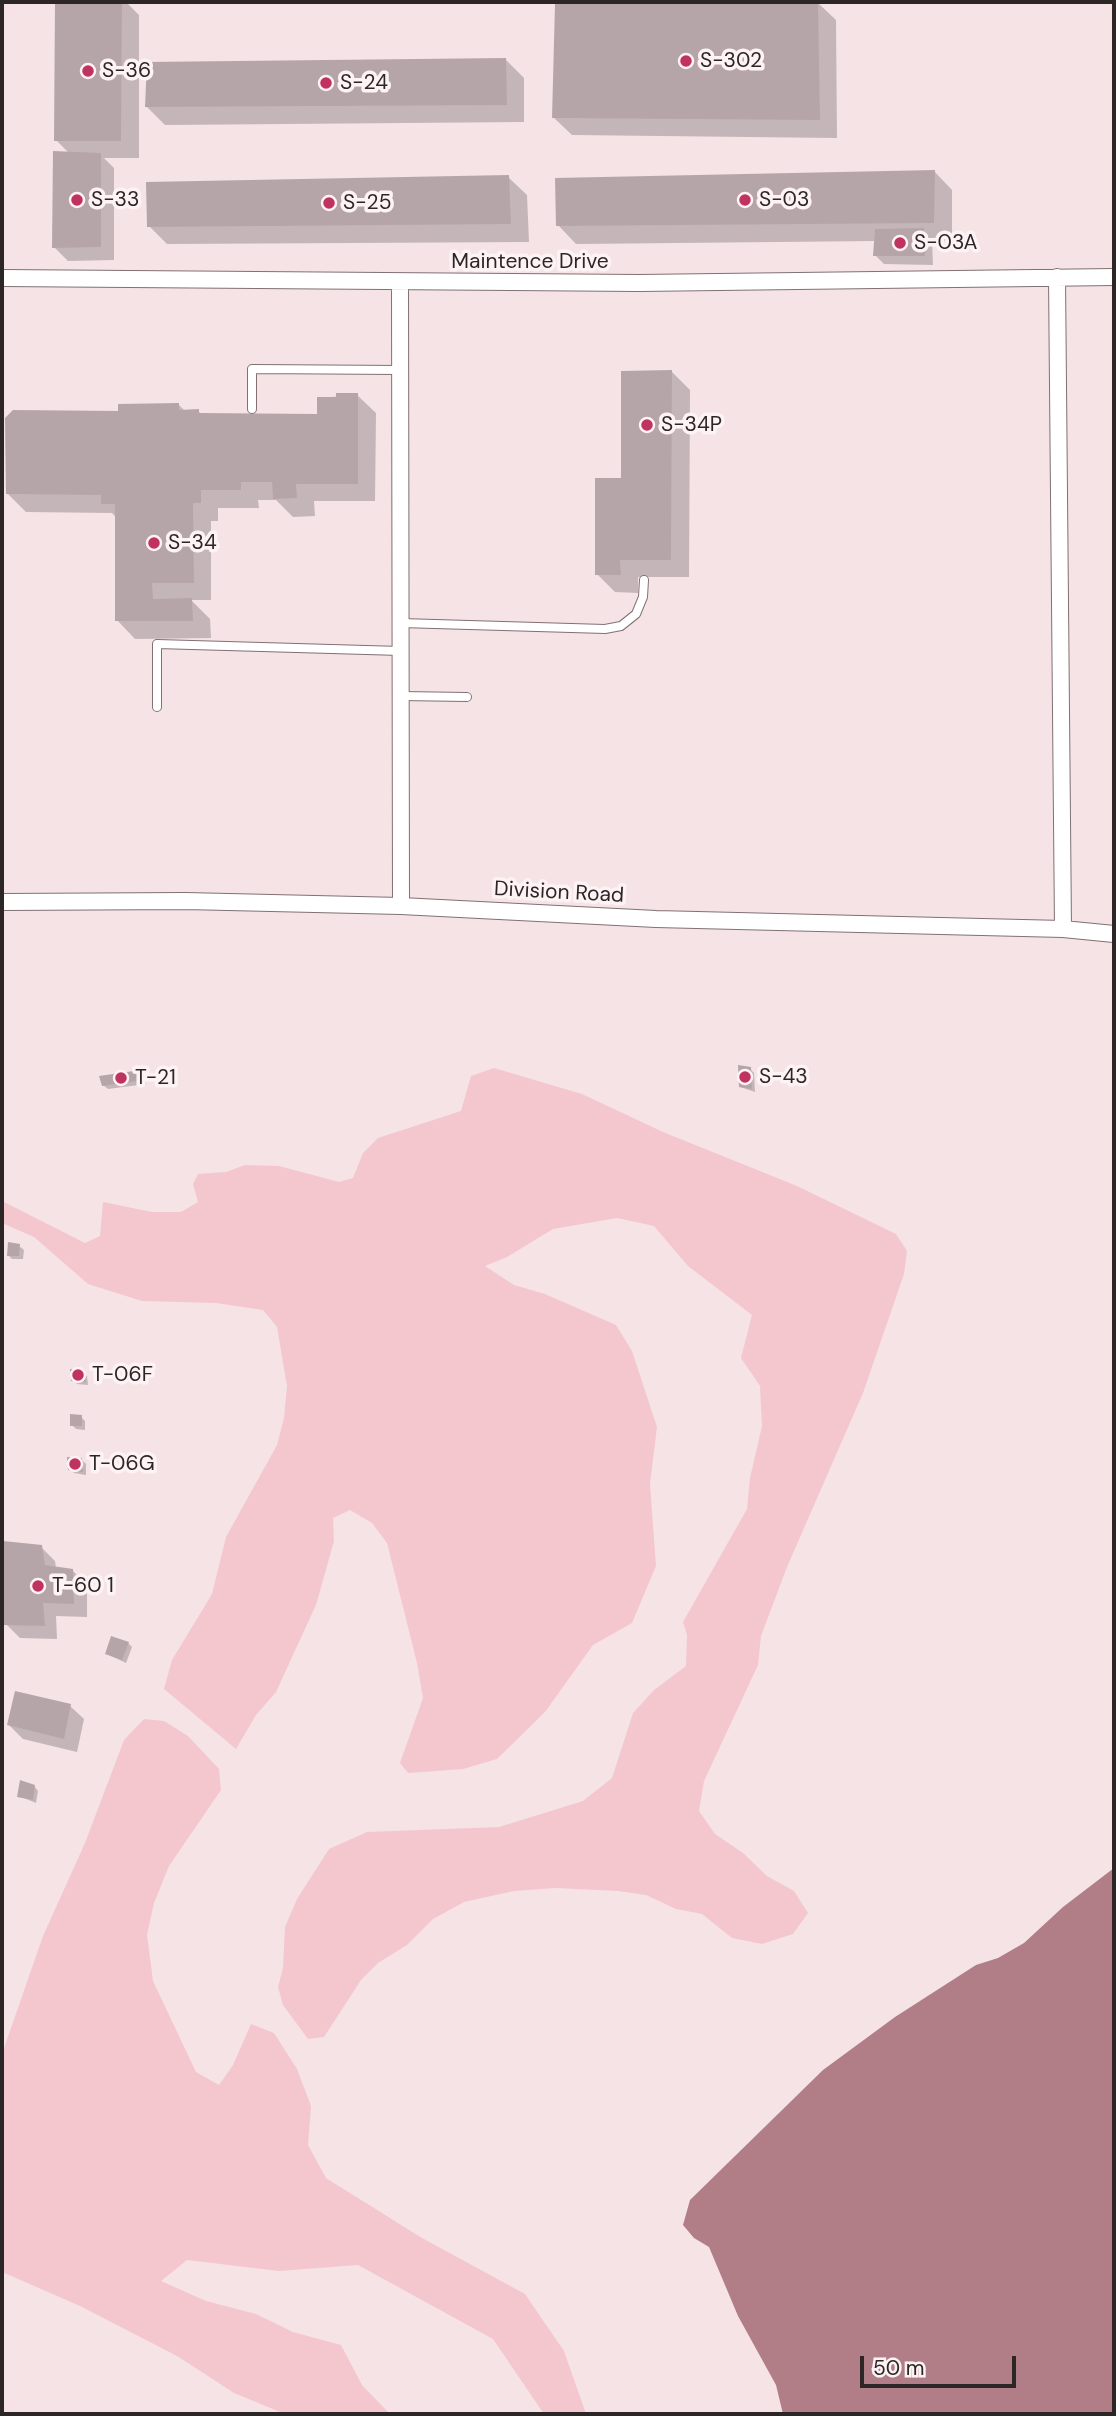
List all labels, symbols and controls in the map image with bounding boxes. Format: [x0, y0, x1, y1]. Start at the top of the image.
place label: S-302 [700, 48, 762, 74]
marker: S-302 [678, 53, 694, 69]
place label: S-36 [102, 58, 151, 84]
marker: S-36 [80, 63, 96, 79]
place label: S-24 [340, 70, 388, 96]
marker: S-24 [318, 75, 334, 91]
place label: S-33 [91, 187, 139, 213]
place label: S-03 [759, 187, 809, 213]
place label: S-25 [343, 190, 391, 216]
marker: S-33 [69, 192, 85, 208]
marker: S-03 [737, 192, 753, 208]
marker: S-25 [321, 195, 337, 211]
place label: S-03A [914, 230, 977, 256]
marker: S-03A [892, 235, 908, 251]
street label: Maintence Drive [451, 249, 609, 275]
place label: S-34P [661, 412, 722, 438]
marker: S-34P [639, 417, 655, 433]
place label: S-34 [168, 530, 217, 556]
marker: S-34 [146, 535, 162, 551]
street label: Division Road [493, 877, 625, 909]
place label: S-43 [759, 1064, 808, 1090]
place label: T-21 [135, 1065, 176, 1091]
marker: S-43 [737, 1069, 753, 1085]
marker: T-21 [113, 1070, 129, 1086]
place label: T-06F [92, 1362, 153, 1388]
marker: T-06F [70, 1367, 86, 1383]
place label: T-06G [89, 1451, 155, 1477]
marker: T-06G [67, 1456, 83, 1472]
place label: T-60 1 [52, 1573, 114, 1599]
marker: T-60 1 [30, 1578, 46, 1594]
scale bar [864, 2342, 1020, 2386]
text: 50 m [873, 2354, 924, 2382]

